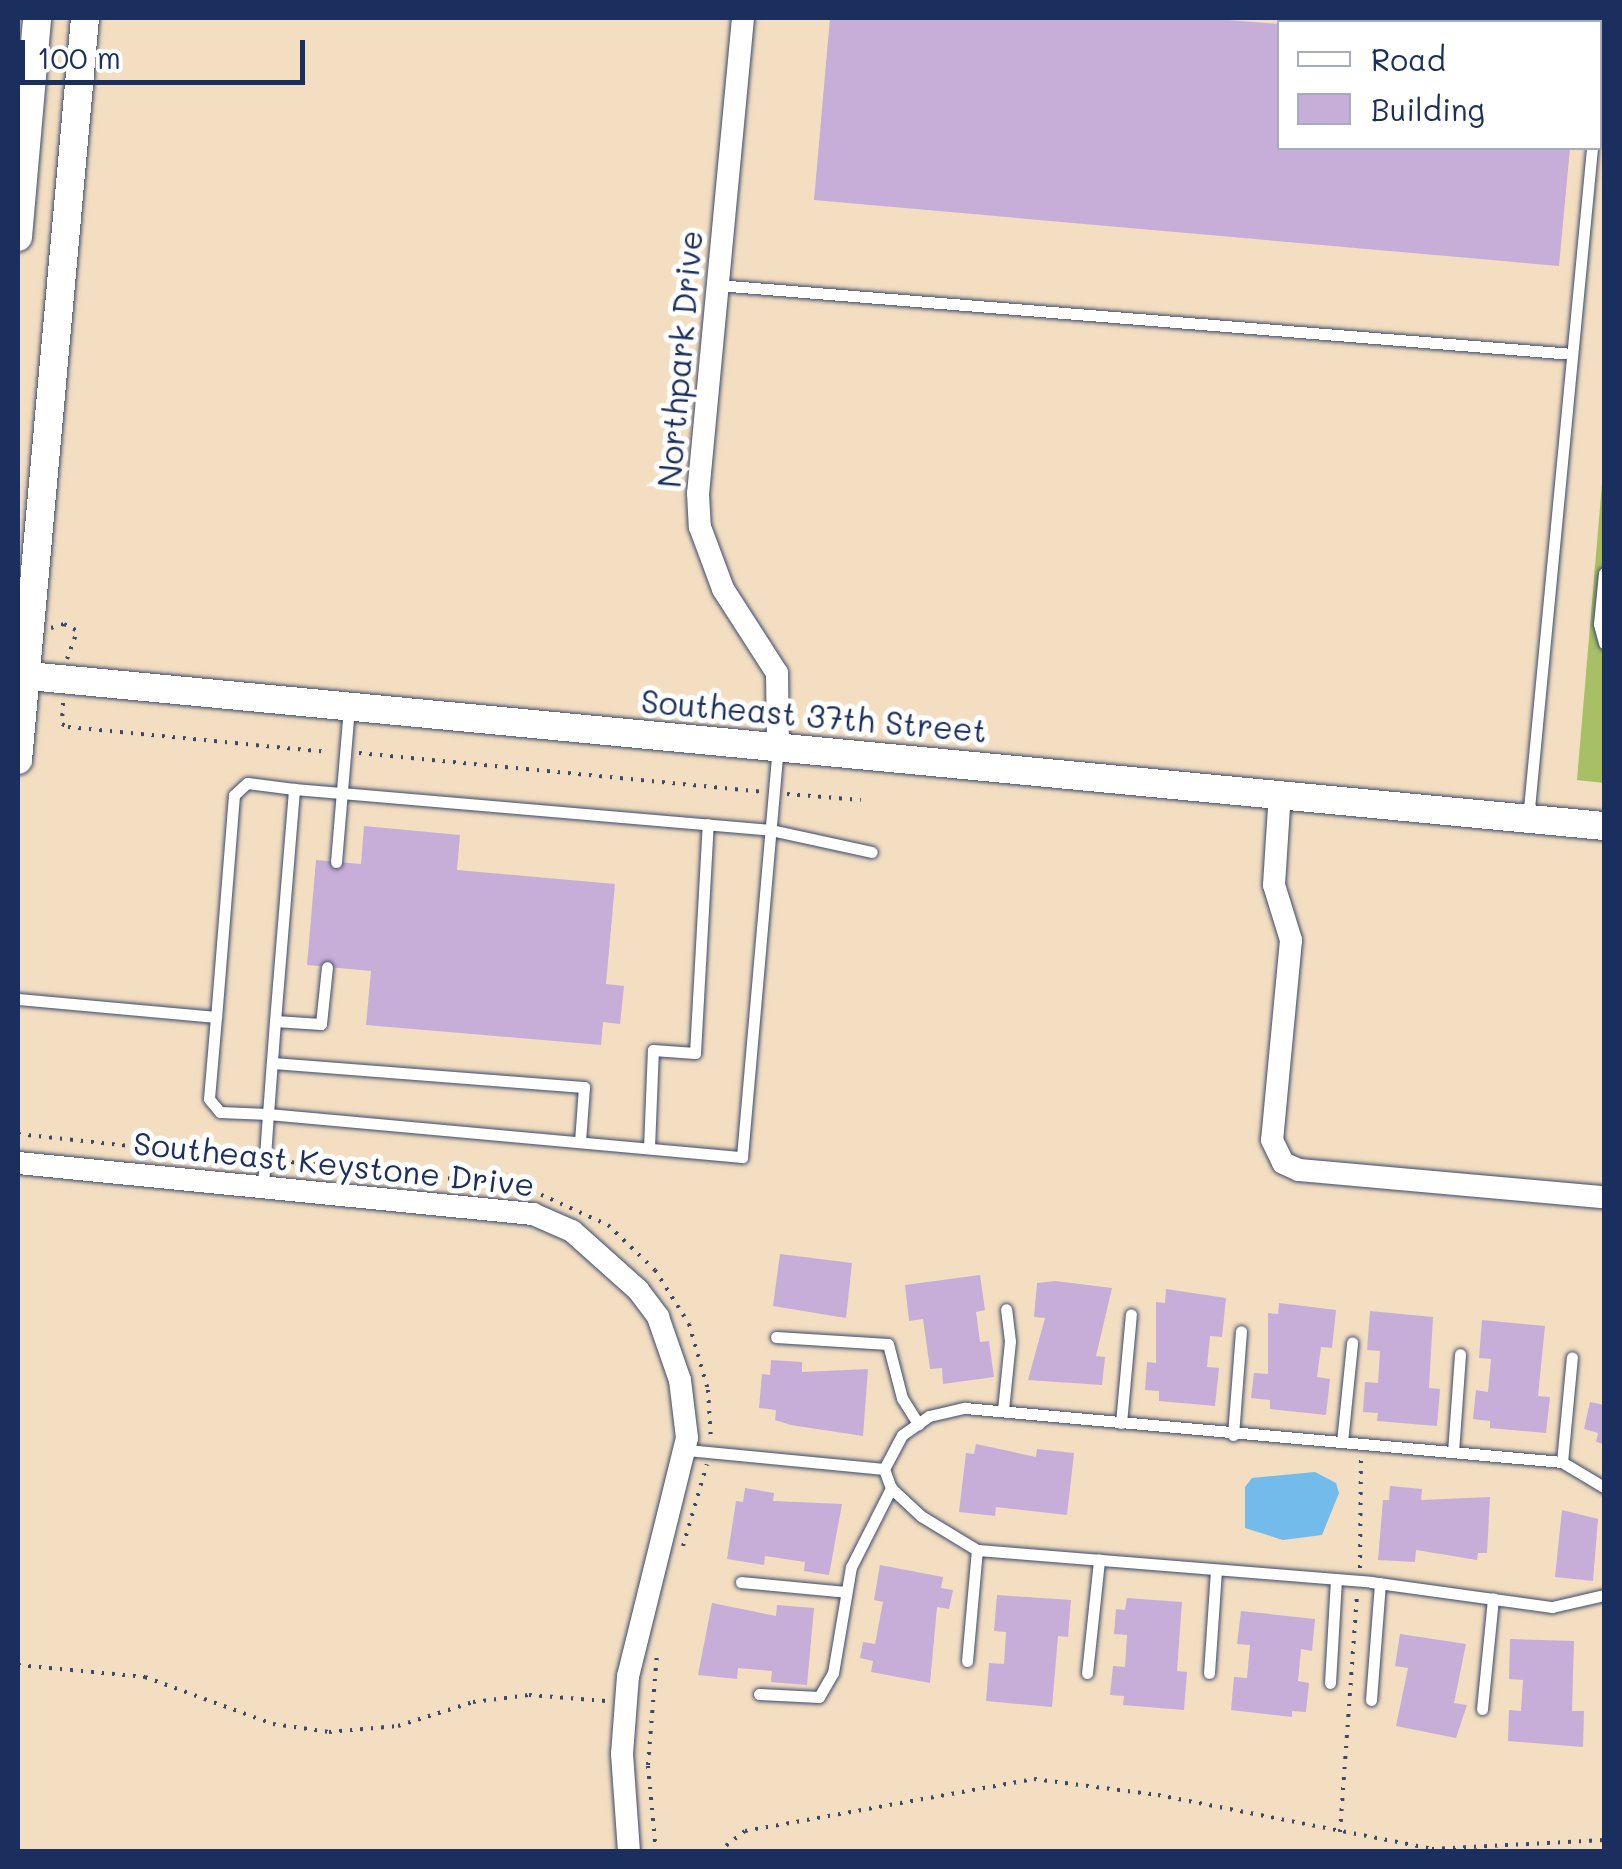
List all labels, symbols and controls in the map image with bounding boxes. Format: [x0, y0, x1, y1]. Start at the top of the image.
scale bar [25, 20, 310, 82]
legend [1277, 20, 1602, 150]
text: 100 m [37, 37, 121, 77]
text: Road [1371, 39, 1446, 79]
text: Building [1371, 89, 1485, 129]
street label: Northpark Drive [649, 229, 709, 489]
street label: Southeast 37th Street [639, 681, 989, 749]
street label: Southeast Keystone Drive [132, 1123, 536, 1203]

